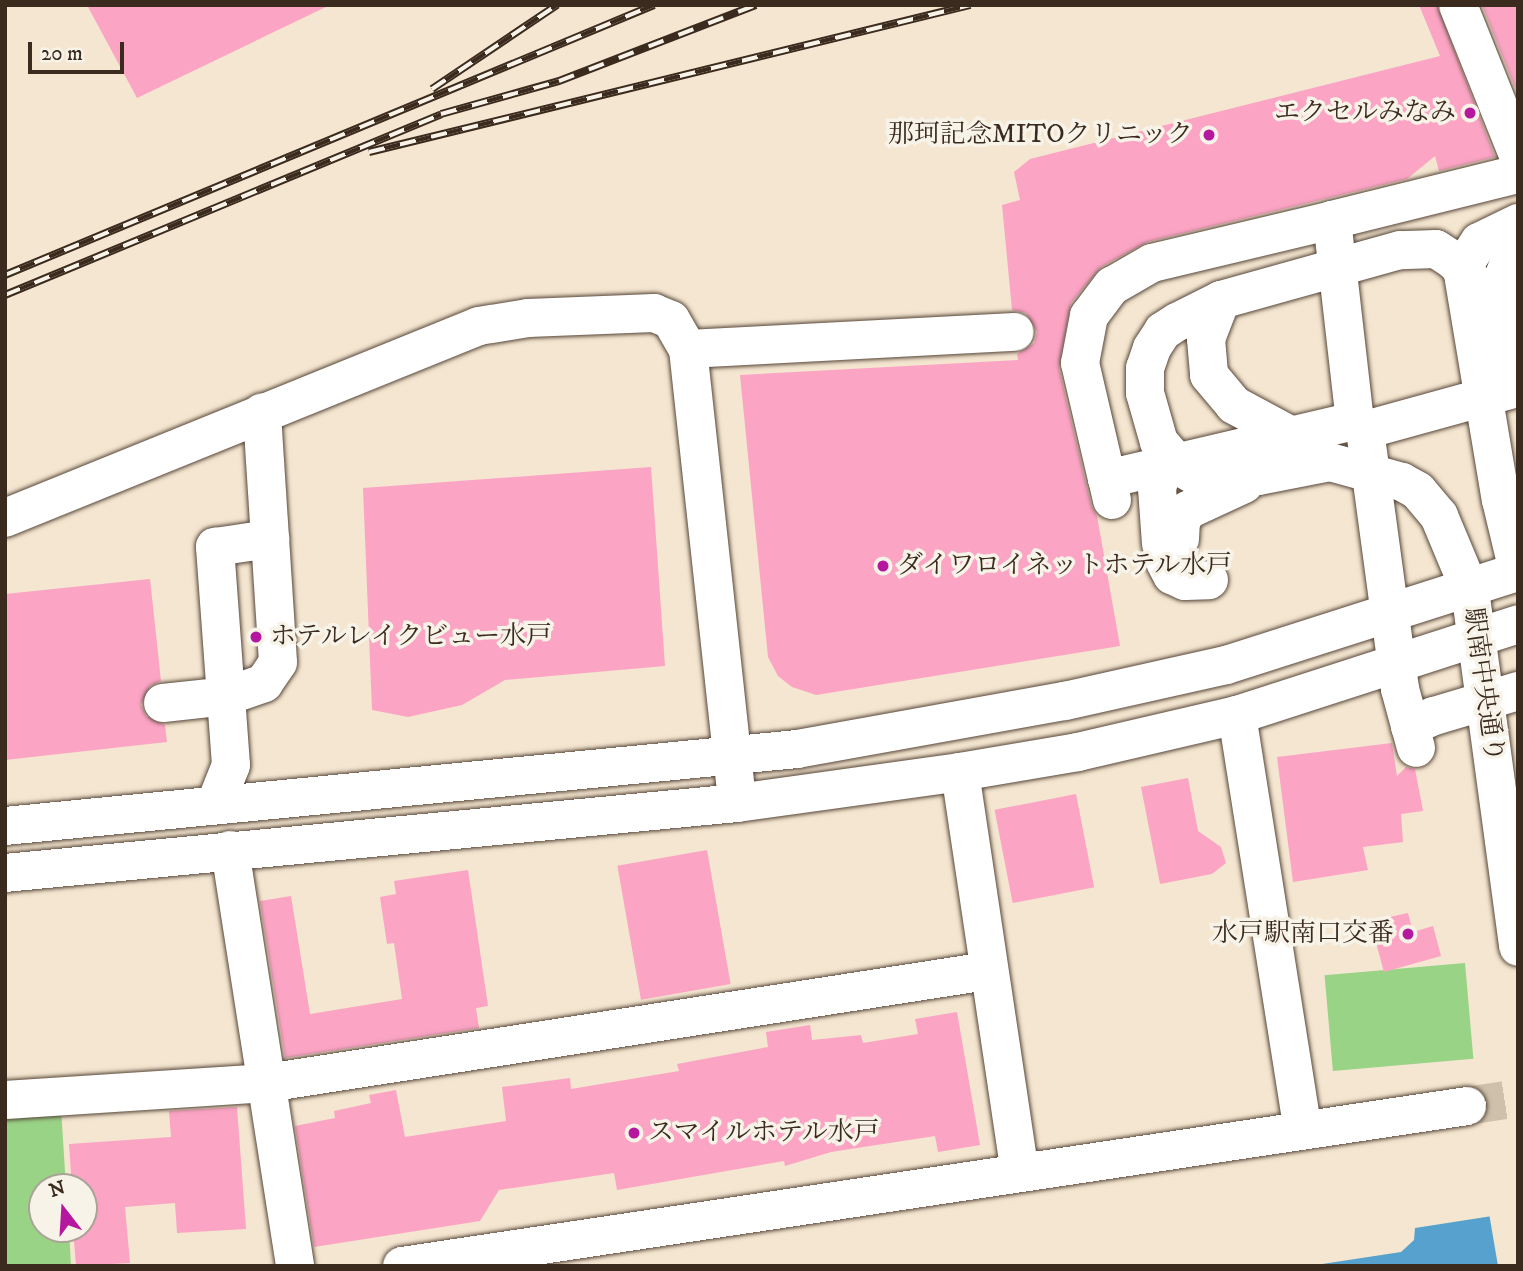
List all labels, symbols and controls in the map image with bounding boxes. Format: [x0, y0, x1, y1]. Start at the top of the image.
scale bar [32, 28, 128, 72]
text: 20 m [41, 41, 83, 67]
place label: エクセルみなみ [1274, 97, 1456, 129]
marker: エクセルみなみ [1462, 105, 1478, 121]
place label: 那珂記念MITOクリニック [886, 119, 1193, 151]
marker: 那珂記念MITOクリニック [1199, 125, 1219, 145]
place label: ダイワロイネットホテル水戸 [897, 550, 1235, 582]
marker: ダイワロイネットホテル水戸 [875, 558, 891, 574]
street label: 駅南中央通り [1457, 606, 1509, 764]
place label: ホテルレイクビュー水戸 [270, 621, 556, 653]
marker: ホテルレイクビュー水戸 [248, 629, 264, 645]
place label: 水戸駅南口交番 [1212, 918, 1394, 950]
marker: 水戸駅南口交番 [1400, 926, 1416, 942]
place label: スマイルホテル水戸 [648, 1117, 882, 1149]
marker: スマイルホテル水戸 [626, 1125, 642, 1141]
north arrow [28, 1173, 98, 1243]
text: N [46, 1176, 68, 1203]

